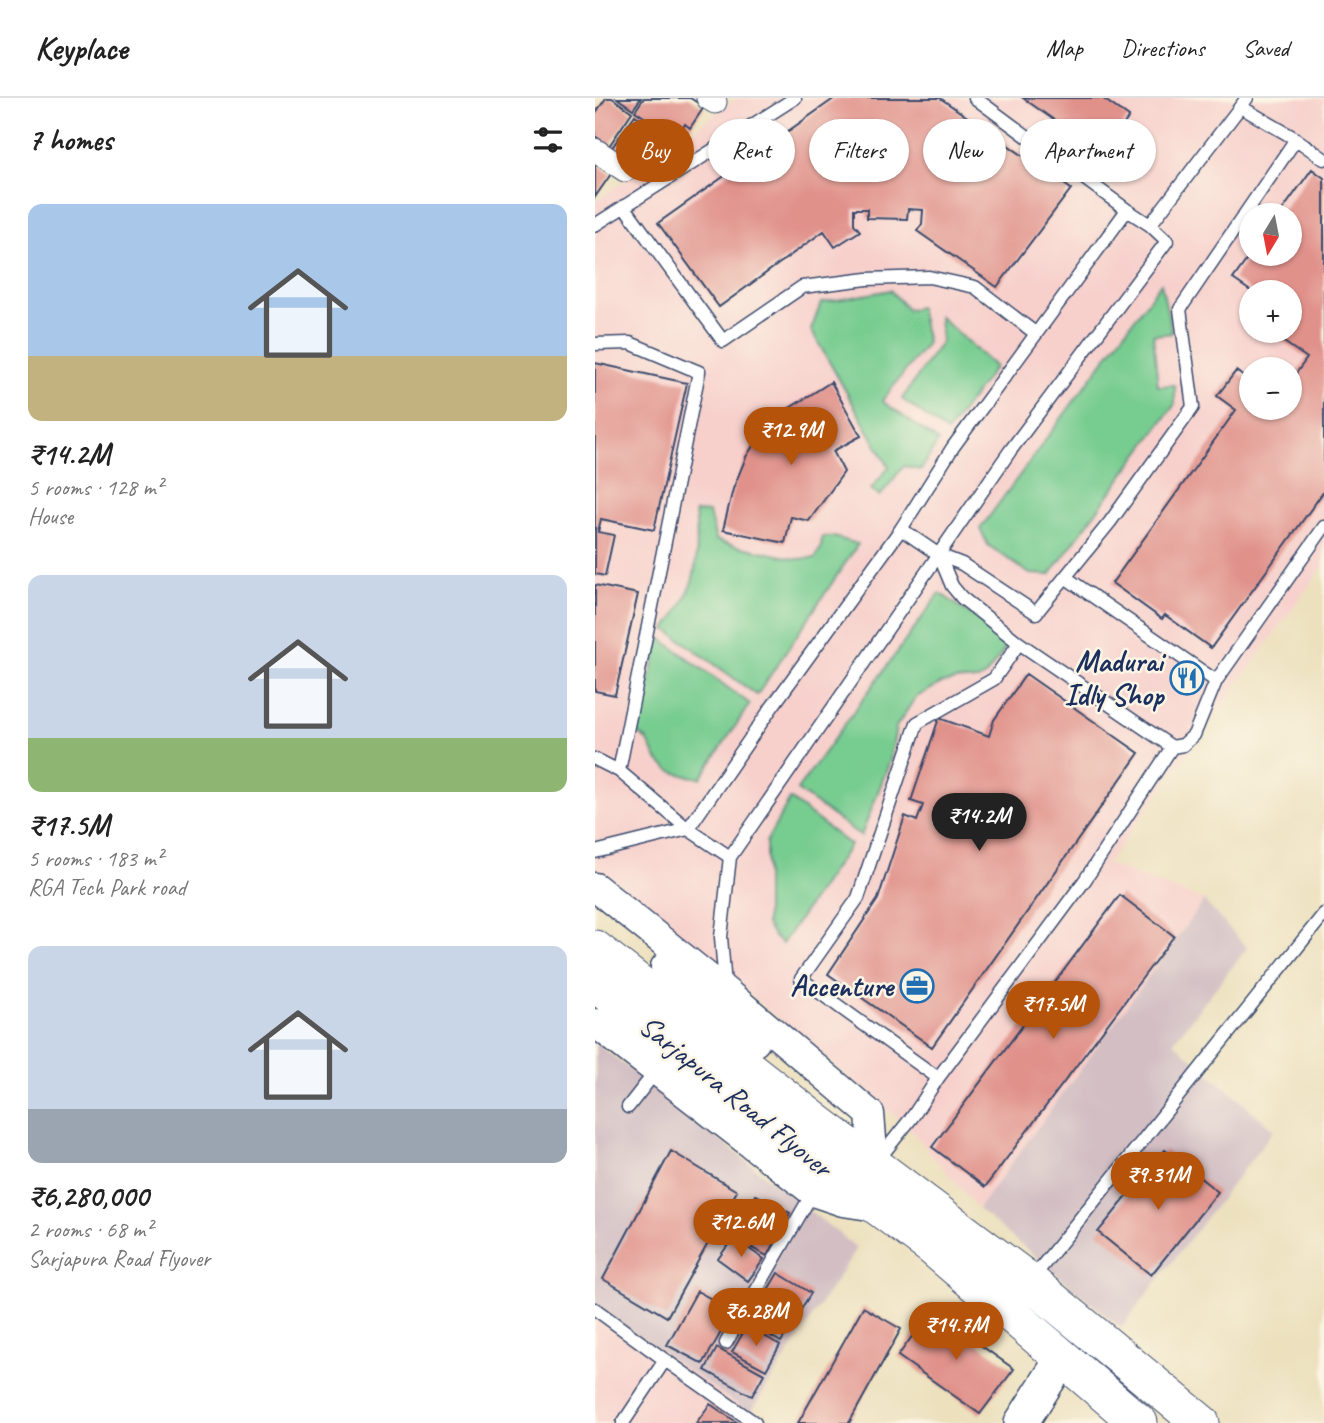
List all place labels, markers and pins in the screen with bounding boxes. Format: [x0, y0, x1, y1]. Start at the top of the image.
pin: ₹12.9M [734, 408, 848, 467]
place label: Madurai Idly Shop [1064, 642, 1167, 714]
restaurant icon: Madurai Idly Shop [1168, 659, 1206, 697]
pin: ₹14.2M [922, 794, 1036, 853]
place label: Accenture [790, 967, 895, 1005]
office icon: Accenture [898, 967, 936, 1005]
pin: ₹17.5M [996, 982, 1110, 1041]
pin: ₹9.31M [1101, 1152, 1215, 1212]
pin: ₹12.6M [684, 1200, 798, 1259]
pin: ₹6.28M [699, 1288, 813, 1348]
pin: ₹14.7M [899, 1302, 1013, 1362]

